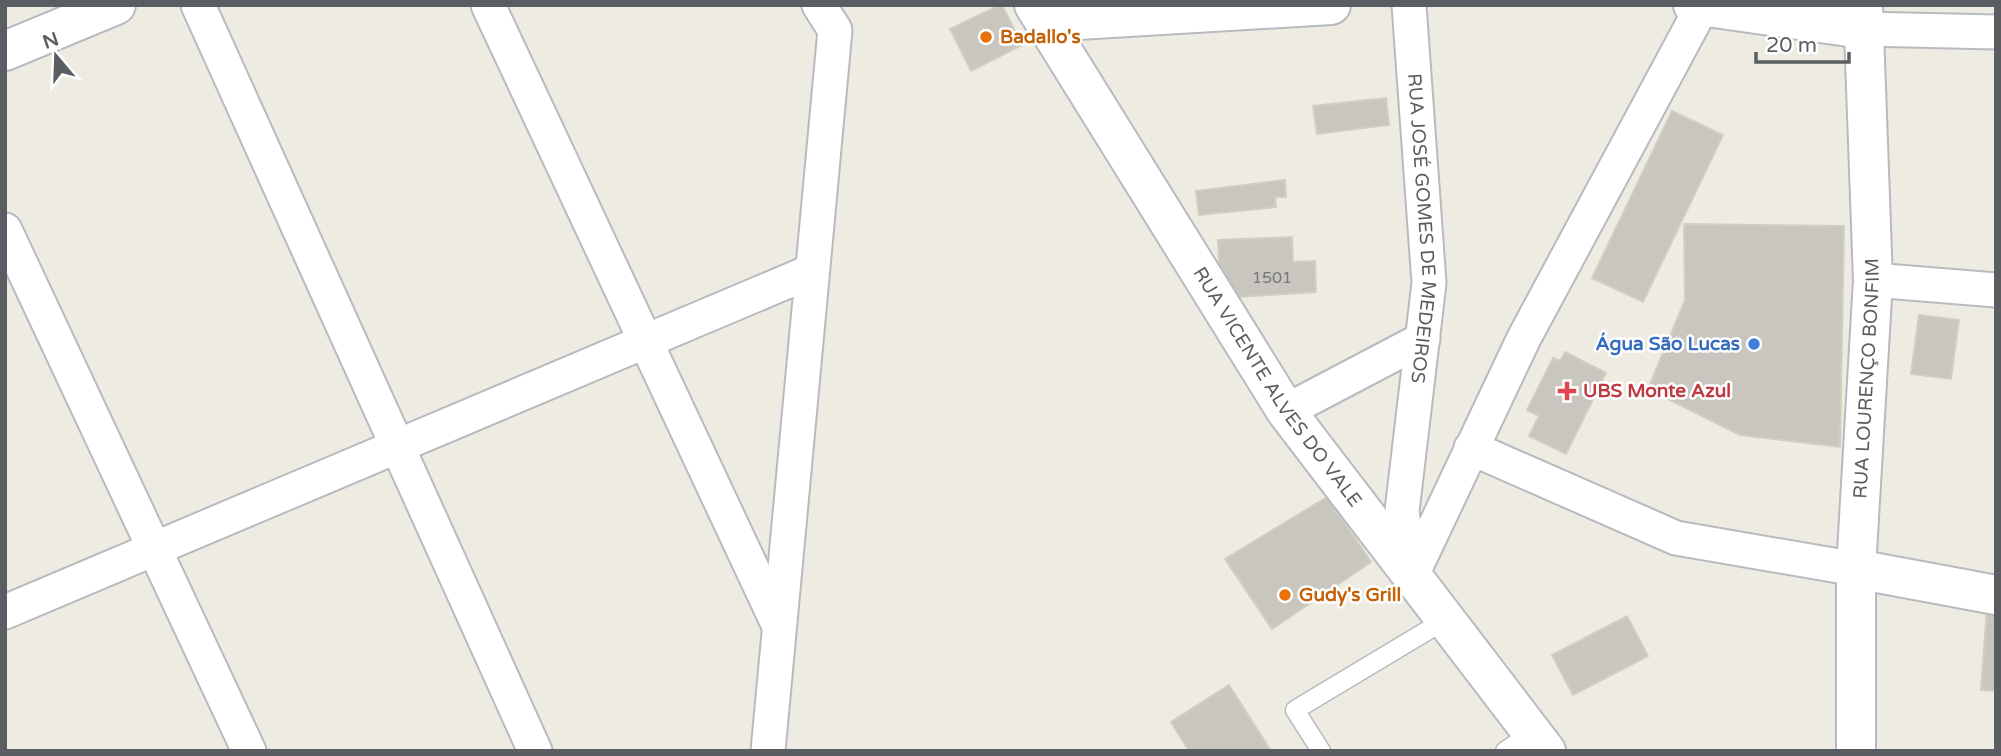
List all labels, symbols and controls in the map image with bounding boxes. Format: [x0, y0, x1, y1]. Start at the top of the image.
north arrow [21, 21, 91, 91]
scale bar [1756, 21, 1849, 65]
place label: Badallo's [1000, 26, 1081, 48]
text: N [40, 28, 62, 54]
marker: Badallo's [978, 29, 994, 45]
text: 20 m [1766, 33, 1817, 58]
street label: RUA JOSÉ GOMES DE MEDEIROS [1403, 72, 1440, 384]
street label: RUA LOURENÇO BONFIM [1849, 258, 1884, 499]
street label: RUA VICENTE ALVES DO VALE [1188, 263, 1366, 511]
house number: 1501 [1252, 268, 1292, 288]
place label: Água São Lucas [1596, 332, 1740, 356]
marker: Água São Lucas [1746, 336, 1762, 352]
place label: UBS Monte Azul [1583, 380, 1731, 402]
marker: UBS Monte Azul [1557, 381, 1577, 401]
place label: Gudy's Grill [1299, 584, 1401, 607]
marker: Gudy's Grill [1277, 587, 1293, 603]

